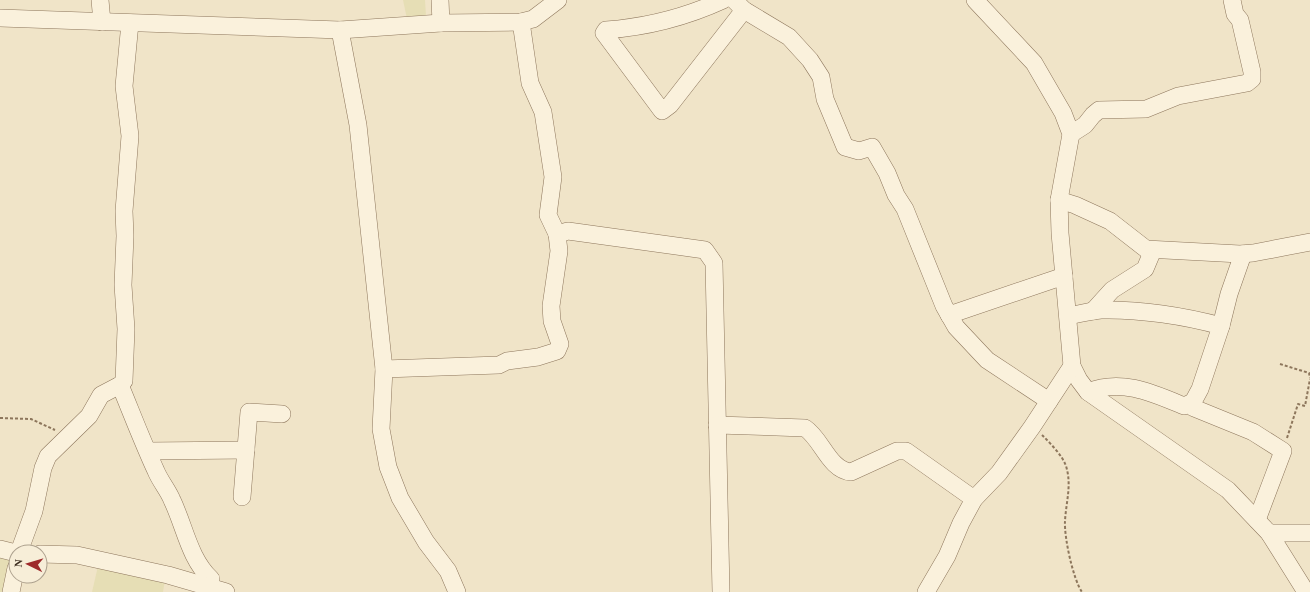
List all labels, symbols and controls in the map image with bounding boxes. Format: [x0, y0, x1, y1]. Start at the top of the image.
north arrow [8, 544, 48, 584]
text: N [12, 559, 24, 568]

